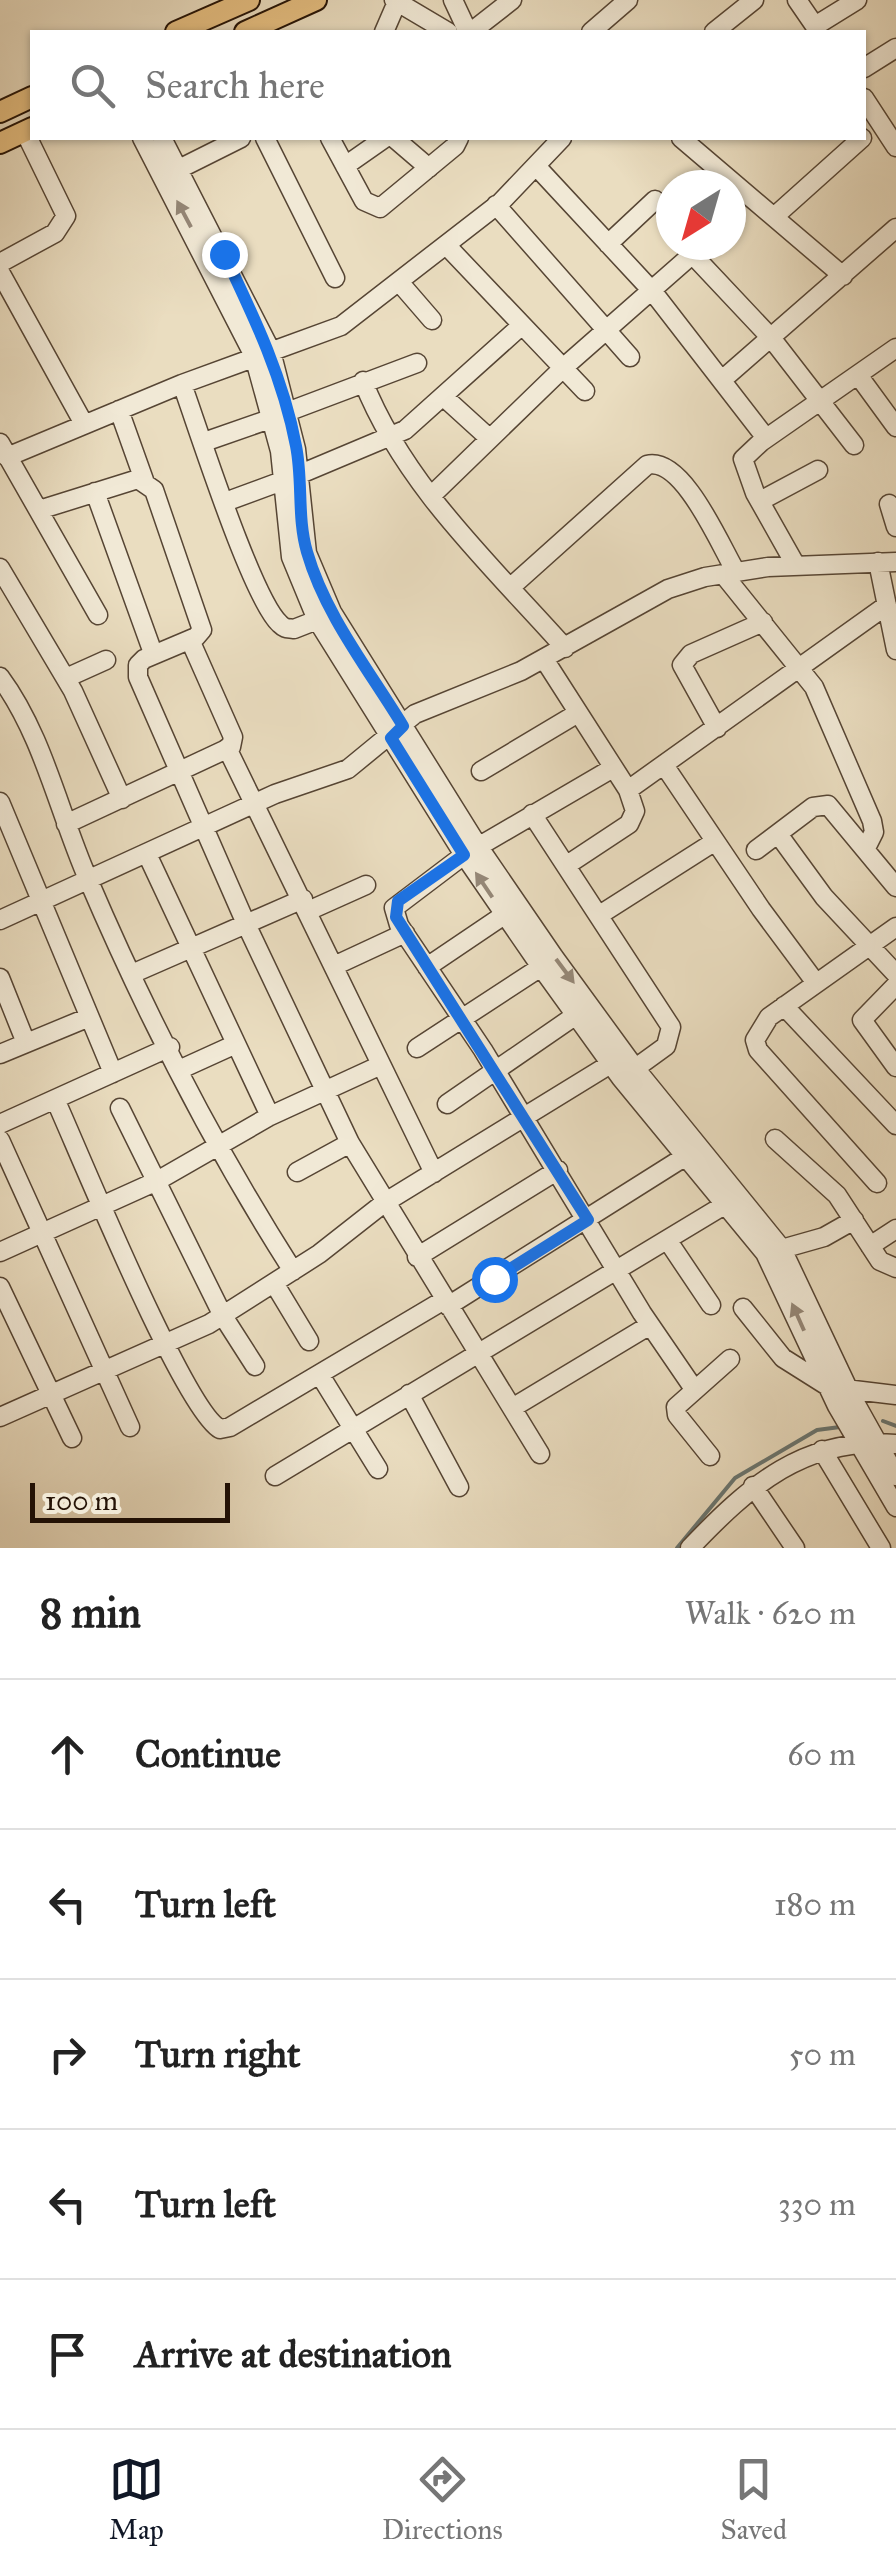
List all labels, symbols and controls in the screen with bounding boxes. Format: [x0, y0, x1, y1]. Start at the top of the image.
search box [30, 30, 866, 140]
icon: search [65, 58, 120, 113]
text: Search here [145, 62, 325, 108]
north arrow [656, 170, 746, 260]
one-way arrow [176, 200, 193, 229]
route end [202, 232, 248, 278]
one-way arrow [475, 872, 494, 899]
one-way arrow [554, 958, 574, 984]
route start [472, 1257, 518, 1303]
one-way arrow [789, 1302, 806, 1331]
scale bar [30, 1478, 230, 1522]
text: 100 m [45, 1483, 118, 1518]
text: 8 min [40, 1587, 141, 1639]
text: Walk · 620 m [685, 1594, 856, 1633]
icon: ahead [40, 1727, 95, 1782]
text: Continue [135, 1731, 281, 1777]
text: 60 m [787, 1735, 856, 1774]
icon: left [40, 1877, 95, 1932]
text: Turn left [135, 1881, 276, 1927]
text: 180 m [774, 1885, 856, 1924]
icon: right [40, 2027, 95, 2082]
text: Turn right [135, 2031, 301, 2077]
text: 50 m [789, 2035, 856, 2074]
icon: left [40, 2177, 95, 2232]
text: Turn left [135, 2181, 276, 2227]
text: 330 m [778, 2185, 856, 2224]
icon: arrive [40, 2327, 95, 2382]
text: Arrive at destination [135, 2331, 452, 2377]
tab: Map [109, 2452, 164, 2547]
tab: Directions [382, 2452, 503, 2547]
tab: Saved [721, 2452, 787, 2547]

